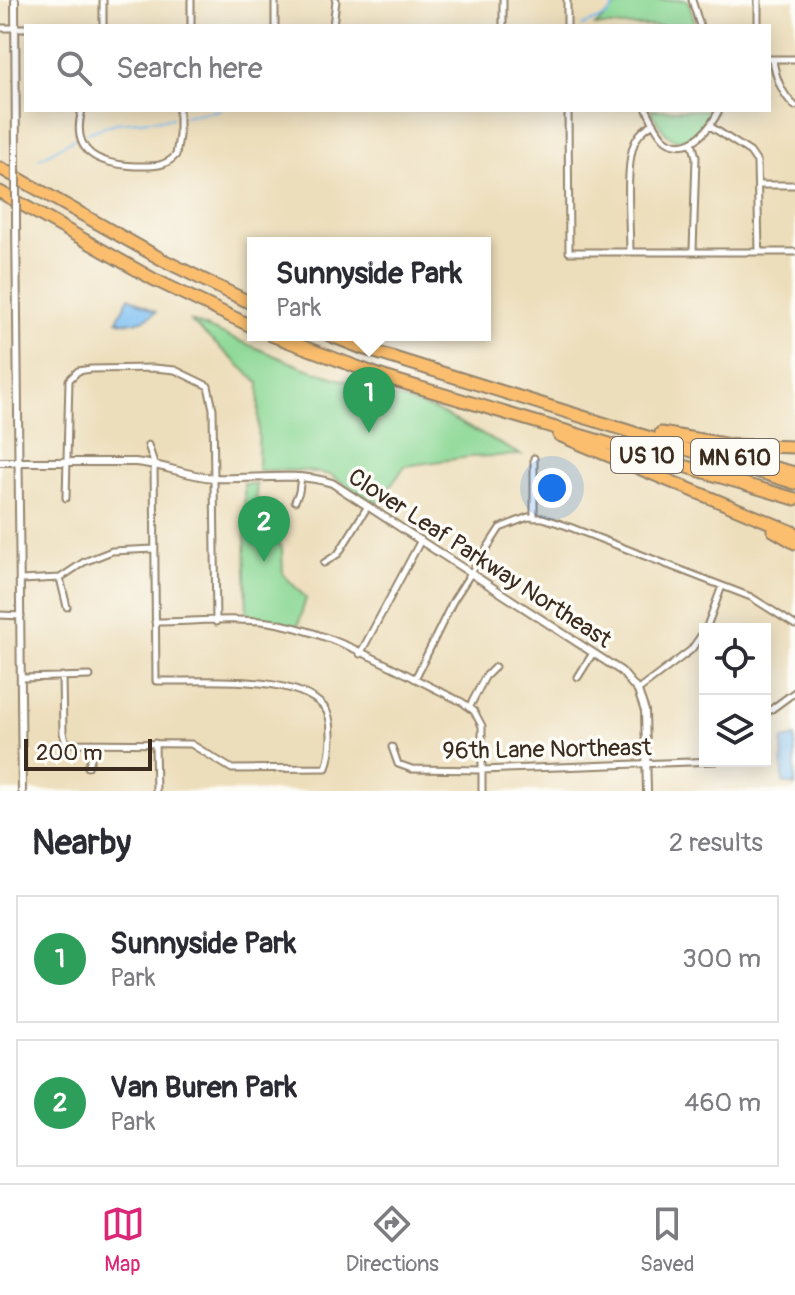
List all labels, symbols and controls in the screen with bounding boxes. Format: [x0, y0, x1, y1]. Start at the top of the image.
search box [24, 24, 771, 112]
icon: search [52, 46, 96, 90]
text: Search here [116, 50, 263, 87]
popup [247, 237, 491, 341]
text: Sunnyside Park [276, 255, 462, 292]
text: Park [276, 292, 321, 324]
pin: 1 [343, 367, 395, 433]
road number: US 10 [611, 437, 683, 473]
road number: MN 610 [691, 439, 779, 475]
street label: Clover Leaf Parkway Northeast [343, 462, 617, 655]
your location [532, 468, 572, 508]
pin: 2 [238, 496, 290, 562]
map controls [699, 623, 771, 767]
button: locate [699, 623, 771, 695]
button: layers [699, 695, 771, 767]
street label: 96th Lane Northeast [442, 733, 652, 766]
scale bar [24, 735, 152, 771]
text: 200 m [36, 739, 103, 767]
text: Nearby [32, 822, 131, 865]
text: 2 results [669, 827, 763, 859]
text: Sunnyside Park [110, 925, 296, 962]
text: 1 [55, 943, 65, 975]
text: 300 m [682, 943, 761, 975]
text: Park [110, 962, 156, 994]
text: Van Buren Park [110, 1069, 297, 1106]
text: 2 [53, 1087, 67, 1119]
text: 460 m [684, 1087, 761, 1119]
text: Park [110, 1106, 156, 1138]
tab: Map [101, 1202, 145, 1278]
tab: Directions [346, 1202, 439, 1278]
tab: Saved [640, 1202, 694, 1278]

